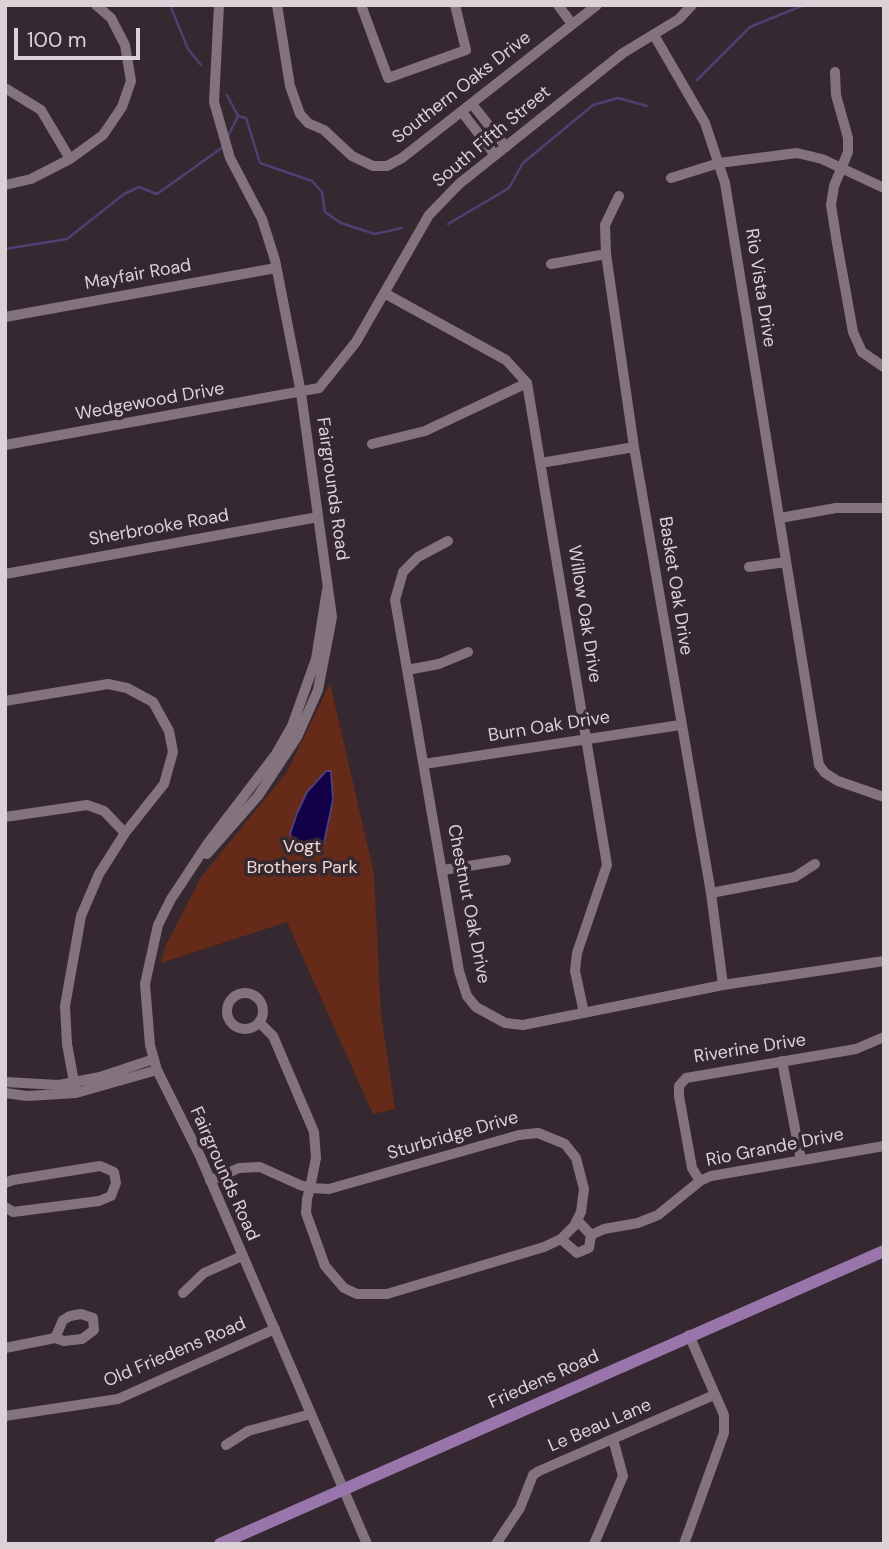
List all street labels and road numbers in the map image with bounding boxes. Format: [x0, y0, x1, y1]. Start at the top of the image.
street label: Southern Oaks Drive [389, 27, 535, 149]
street label: South Fifth Street [429, 82, 555, 192]
street label: Rio Vista Drive [740, 227, 780, 349]
street label: Mayfair Road [83, 255, 193, 295]
street label: Wedgewood Drive [74, 378, 226, 426]
street label: Fairgrounds Road [311, 416, 353, 562]
street label: Sherbrooke Road [87, 505, 231, 551]
street label: Basket Oak Drive [653, 515, 697, 657]
street label: Willow Oak Drive [562, 544, 606, 684]
street label: Burn Oak Drive [486, 707, 612, 747]
street label: Chestnut Oak Drive [442, 822, 494, 986]
street label: Riverine Drive [692, 1029, 808, 1069]
street label: Fairgrounds Road [185, 1104, 263, 1244]
street label: Sturbridge Drive [385, 1107, 521, 1165]
street label: Rio Grande Drive [704, 1124, 846, 1172]
street label: Old Friedens Road [101, 1313, 249, 1393]
street label: Friedens Road [486, 1346, 602, 1414]
street label: Le Beau Lane [545, 1395, 655, 1457]

